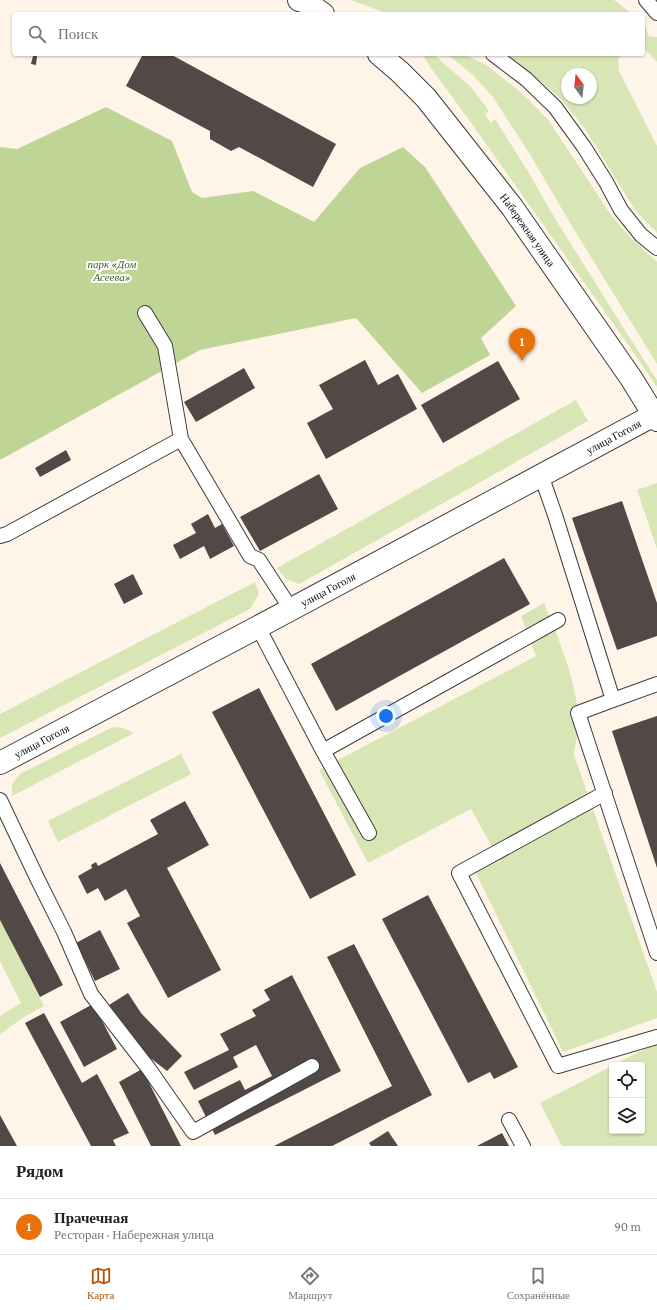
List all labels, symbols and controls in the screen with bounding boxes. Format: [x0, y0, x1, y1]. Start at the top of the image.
search box [12, 12, 645, 56]
icon: search [26, 23, 48, 45]
text: Поиск [58, 26, 98, 42]
north arrow [561, 68, 597, 104]
street label: Набережная улица [498, 191, 557, 269]
park label: парк «Дом Асеева» [88, 258, 136, 283]
pin: 1 [509, 328, 535, 361]
street label: улица Гоголя [584, 417, 643, 456]
street label: улица Гоголя [299, 570, 357, 609]
your location [376, 706, 396, 726]
street label: улица Гоголя [12, 722, 71, 760]
map controls [609, 1062, 645, 1134]
button: locate [609, 1062, 645, 1098]
button: layers [609, 1098, 645, 1134]
text: Рядом [16, 1162, 64, 1181]
text: Прачечная [54, 1210, 128, 1226]
text: 1 [27, 1219, 31, 1234]
text: 90 m [614, 1219, 641, 1234]
text: Ресторан · Набережная улица [54, 1227, 214, 1242]
tab: Карта [87, 1265, 114, 1301]
tab: Маршрут [288, 1265, 333, 1301]
tab: Сохранённые [507, 1265, 570, 1301]

